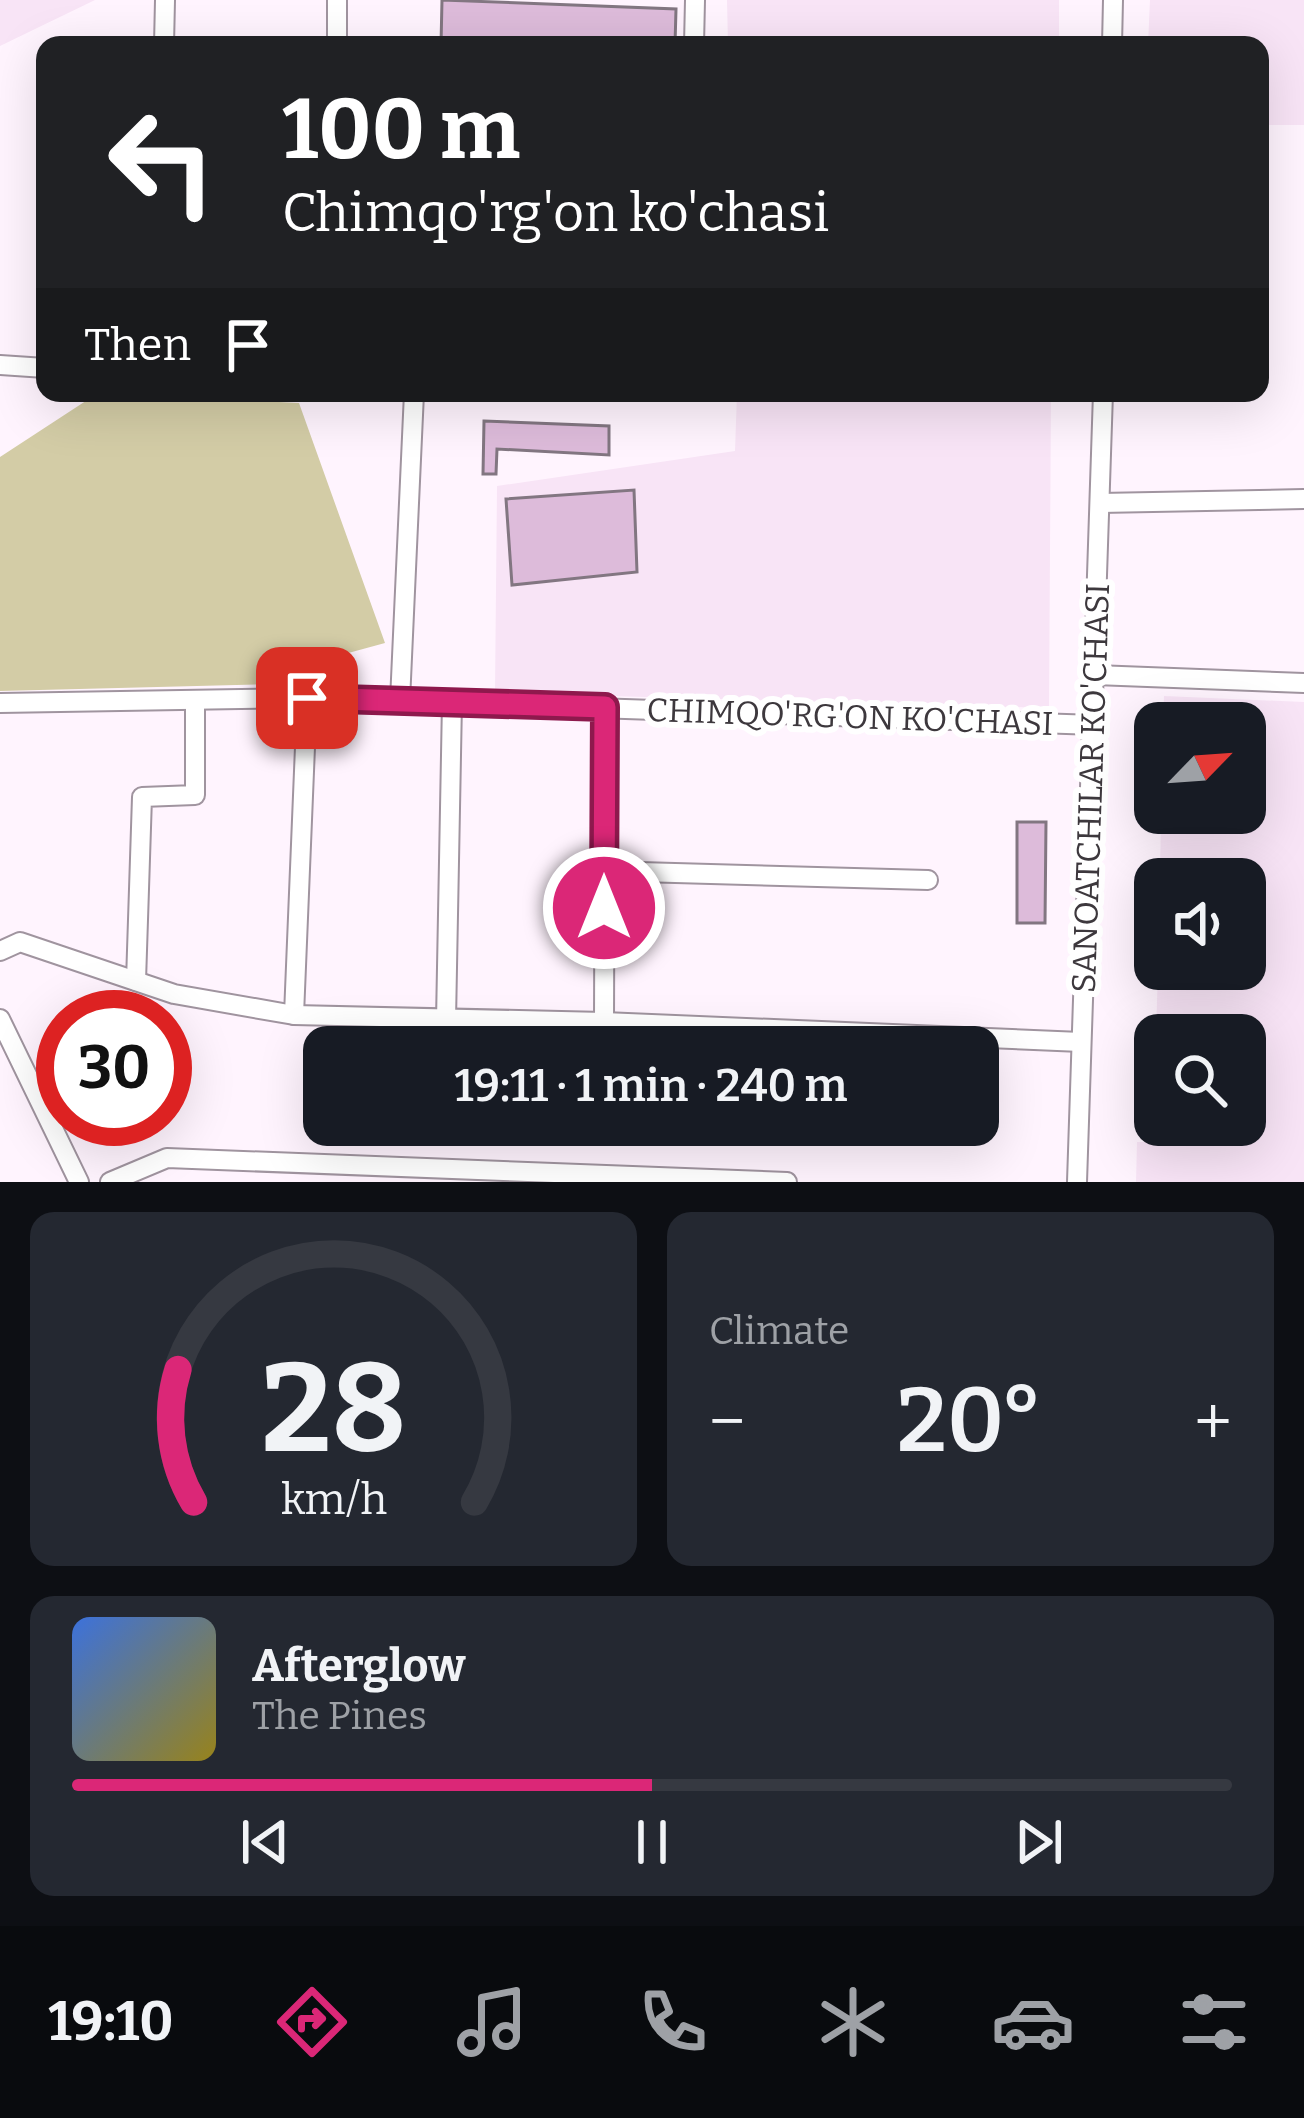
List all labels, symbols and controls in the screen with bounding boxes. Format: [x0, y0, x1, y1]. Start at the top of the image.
text: 100 m [282, 79, 520, 180]
icon: left [84, 84, 240, 240]
text: Chimqo'rg'on ko'chasi [282, 181, 829, 245]
icon: arrive [215, 312, 281, 378]
text: Then [84, 318, 191, 372]
street label: SANOATCHILAR KO'CHASI [1064, 583, 1118, 993]
pin [256, 647, 358, 749]
icon: arrive [274, 665, 340, 731]
street label: CHIMQO'RG'ON KO'CHASI [646, 690, 1054, 744]
north arrow [1134, 702, 1266, 834]
map controls [1134, 702, 1266, 1146]
position arrow [541, 845, 667, 971]
button: sound [1134, 858, 1266, 990]
speed limit sign: 30 [36, 990, 192, 1146]
button: search [1134, 1014, 1266, 1146]
text: 19:11 · 1 min · 240 m [454, 1059, 848, 1113]
text: Climate [709, 1308, 849, 1354]
text: 28 [261, 1334, 406, 1484]
text: 20° [897, 1367, 1043, 1475]
text: − [709, 1382, 745, 1461]
text: + [1194, 1382, 1232, 1461]
text: km/h [280, 1474, 387, 1525]
text: Afterglow [252, 1639, 465, 1693]
text: The Pines [252, 1693, 427, 1739]
icon: previous [232, 1809, 298, 1875]
icon: pause [619, 1809, 685, 1875]
icon: next [1006, 1809, 1072, 1875]
icon: directions [270, 1980, 354, 2064]
icon: music [450, 1980, 534, 2064]
icon: phone [631, 1980, 715, 2064]
icon: climate [811, 1980, 895, 2064]
icon: car [991, 1980, 1075, 2064]
icon: filters [1172, 1980, 1256, 2064]
text: 19:10 [48, 1990, 174, 2054]

